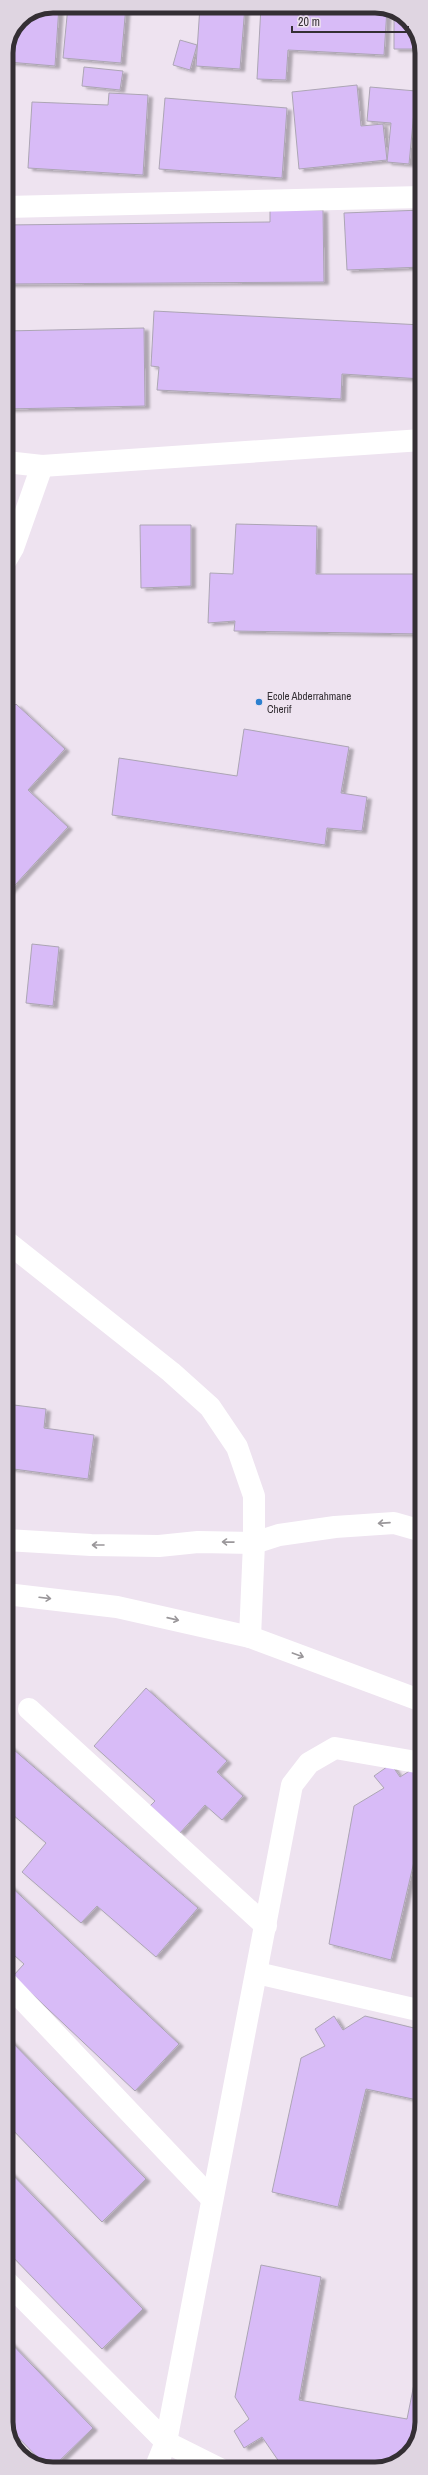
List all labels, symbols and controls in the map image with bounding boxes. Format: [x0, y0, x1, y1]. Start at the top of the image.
scale bar [292, 8, 408, 34]
text: 20 m [298, 14, 320, 30]
place label: Ecole Abderrahmane Cherif [267, 689, 351, 716]
marker: Ecole Abderrahmane Cherif [254, 697, 264, 707]
one-way arrow [378, 1520, 391, 1527]
one-way arrow [222, 1539, 235, 1546]
one-way arrow [92, 1541, 105, 1549]
one-way arrow [38, 1595, 51, 1602]
one-way arrow [166, 1615, 179, 1623]
one-way arrow [292, 1651, 304, 1659]

